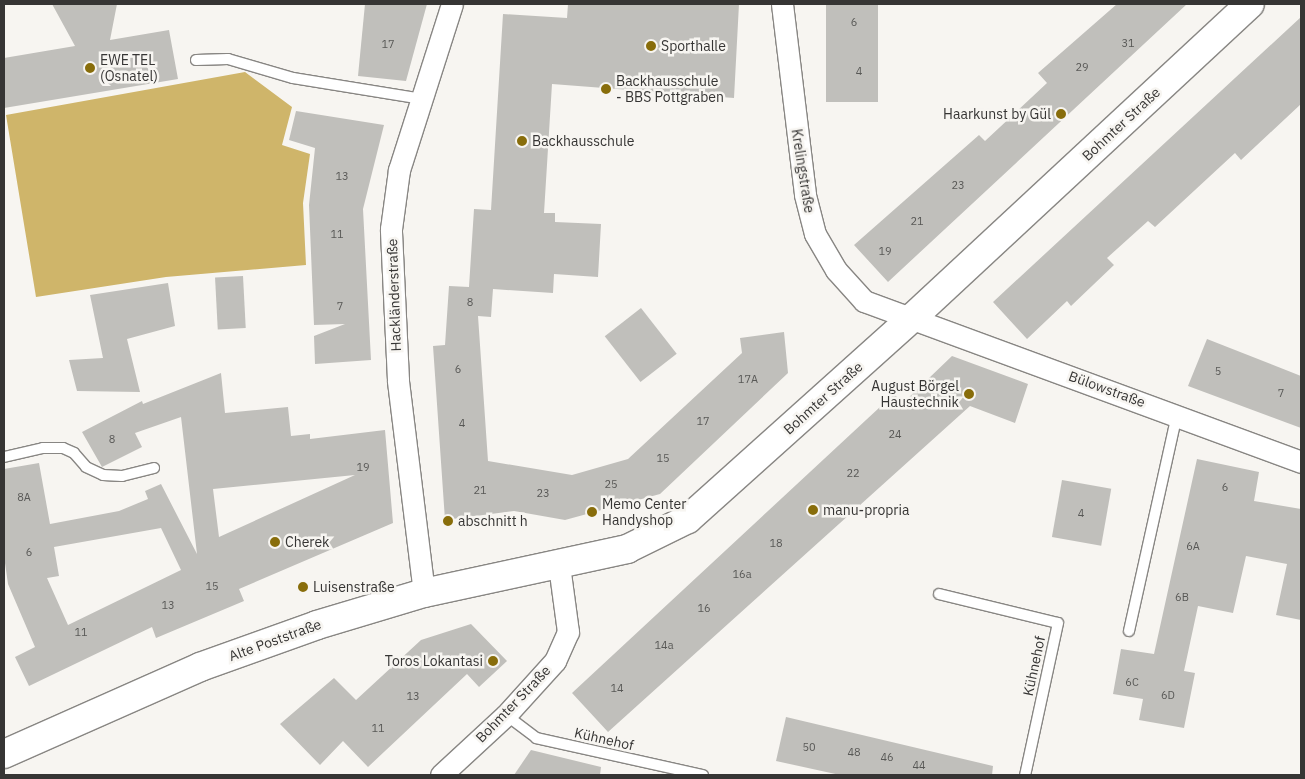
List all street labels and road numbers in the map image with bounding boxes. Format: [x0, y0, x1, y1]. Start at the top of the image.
street label: Bohmter Straße [1079, 84, 1163, 164]
street label: Krelingstraße [788, 128, 818, 214]
street label: Hackländerstraße [384, 238, 404, 352]
street label: Bohmter Straße [780, 358, 866, 438]
street label: Bülowstraße [1066, 367, 1148, 411]
street label: Alte Poststraße [227, 616, 323, 664]
street label: Kühnehof [1019, 635, 1049, 697]
street label: Bohmter Straße [472, 662, 554, 746]
street label: Kühnehof [573, 724, 635, 754]

